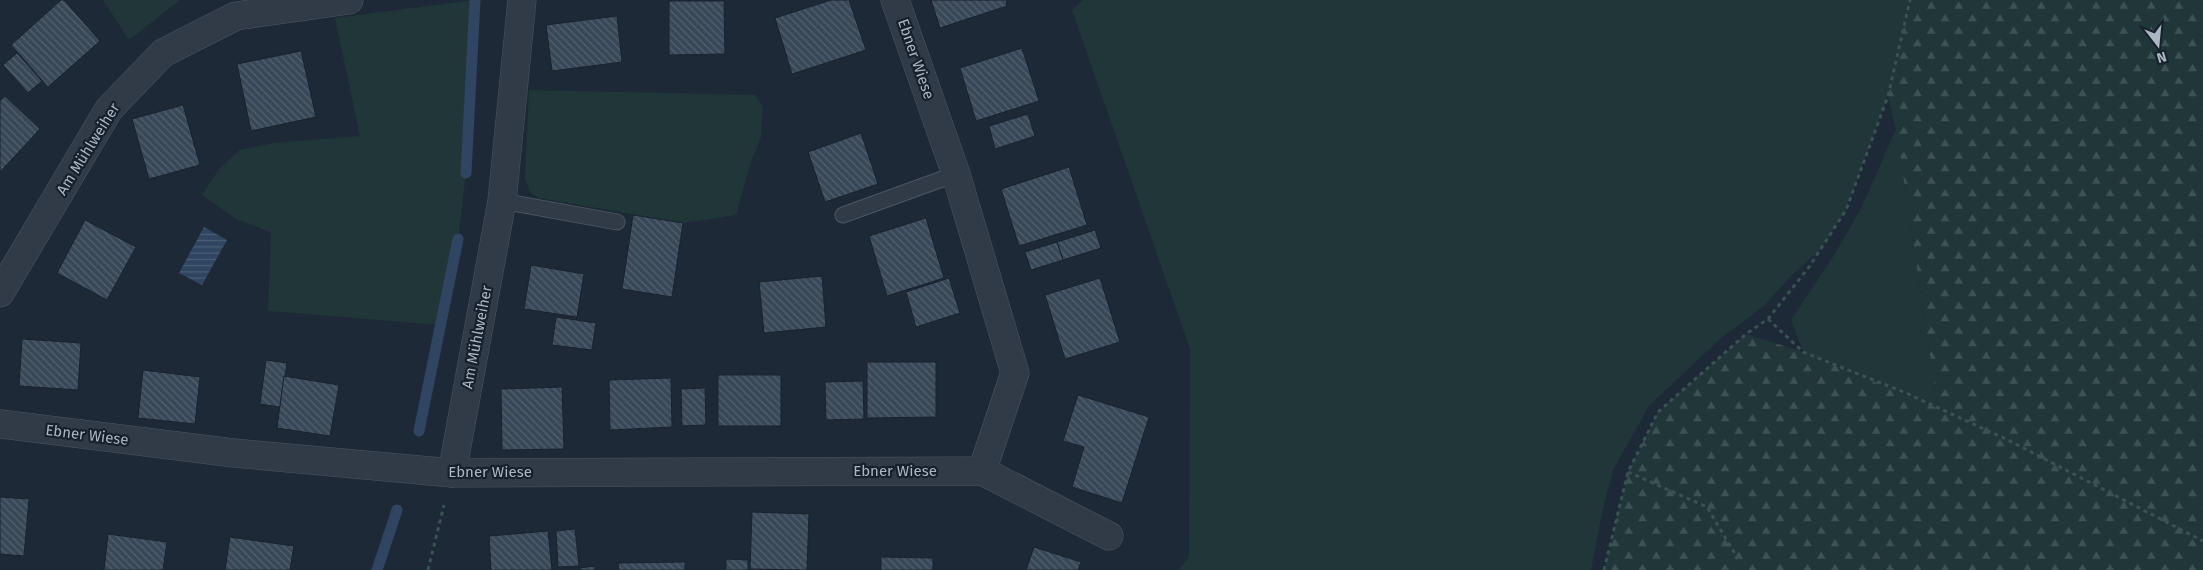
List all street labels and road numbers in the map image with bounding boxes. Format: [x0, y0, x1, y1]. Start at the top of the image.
street label: Ebner Wiese [894, 17, 938, 101]
street label: Am Mühlweiher [53, 100, 124, 198]
street label: Am Mühlweiher [458, 284, 496, 390]
street label: Ebner Wiese [44, 421, 130, 449]
street label: Ebner Wiese [853, 462, 937, 480]
street label: Ebner Wiese [448, 463, 532, 481]

